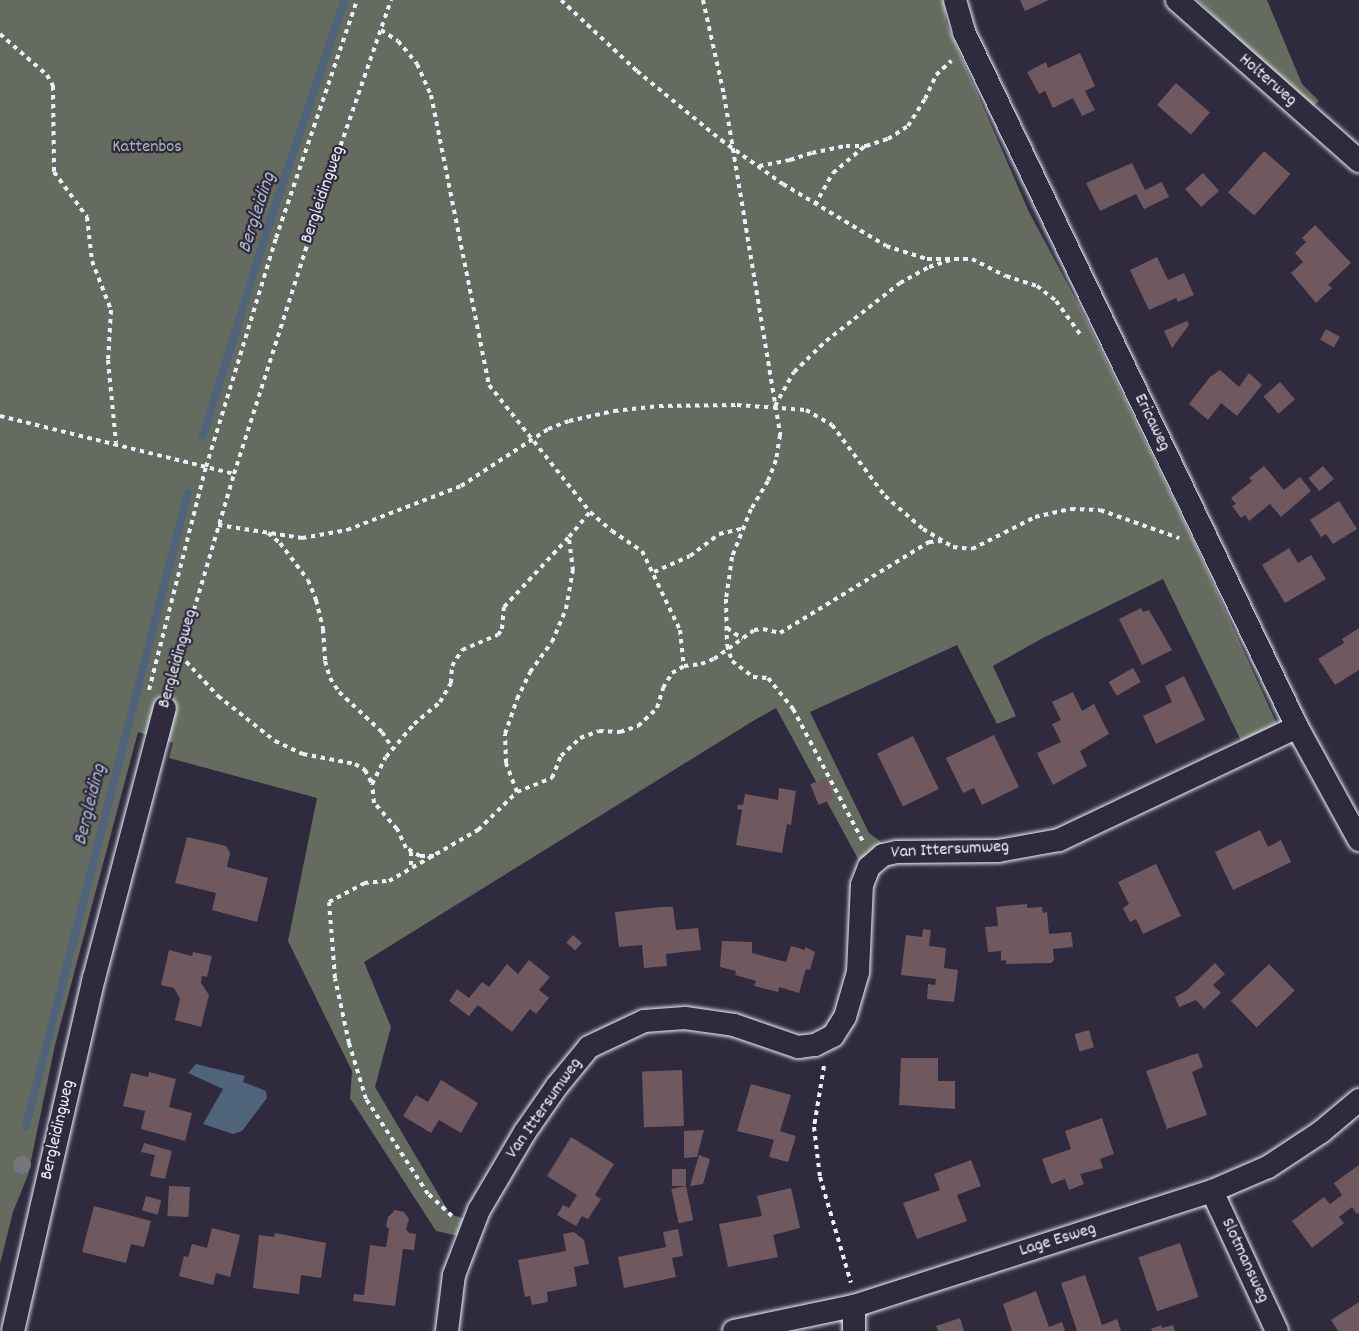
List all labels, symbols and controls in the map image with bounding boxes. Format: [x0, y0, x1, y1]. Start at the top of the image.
street label: Holterweg [1233, 50, 1301, 112]
park label: Kattenbos [112, 137, 182, 159]
street label: Bergleidingweg [297, 143, 351, 247]
water label: Bergleiding [234, 170, 282, 256]
street label: Ericaweg [1128, 391, 1174, 455]
street label: Bergleidingweg [155, 607, 203, 711]
water label: Bergleiding [69, 762, 113, 848]
street label: Van Ittersumweg [890, 837, 1010, 865]
street label: Van Ittersumweg [502, 1054, 588, 1164]
street label: Bergleidingweg [37, 1078, 81, 1182]
street label: Slotmansweg [1215, 1215, 1273, 1307]
street label: Lage Esweg [1017, 1219, 1099, 1263]

